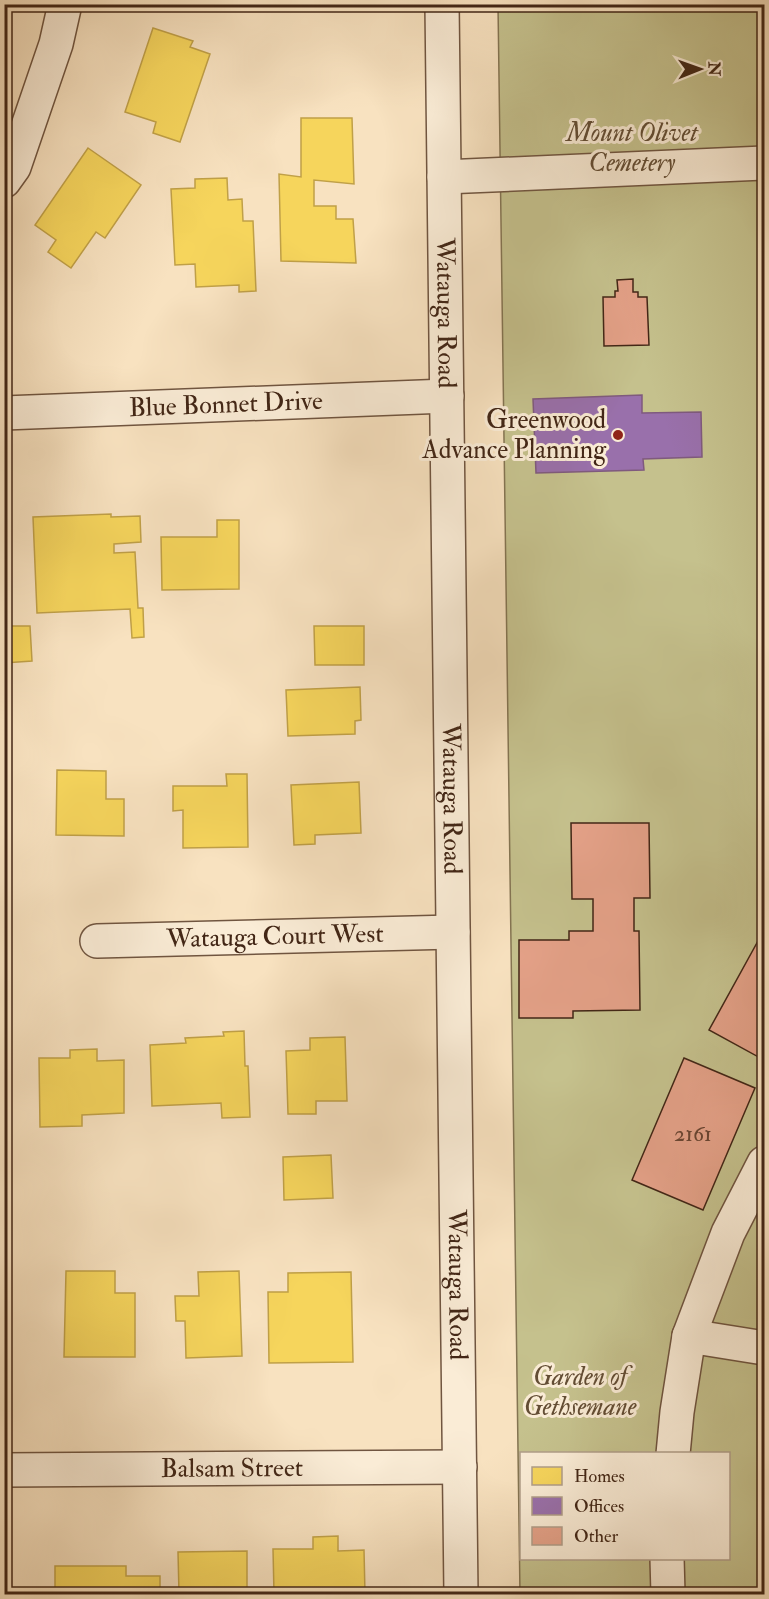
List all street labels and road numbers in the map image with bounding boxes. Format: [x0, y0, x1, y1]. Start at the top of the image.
street label: Watauga Road [429, 236, 463, 389]
street label: Blue Bonnet Drive [128, 385, 324, 424]
street label: Watauga Road [435, 722, 468, 875]
street label: Watauga Court West [165, 918, 384, 955]
street label: Watauga Road [440, 1208, 474, 1361]
street label: Balsam Street [161, 1452, 303, 1485]

